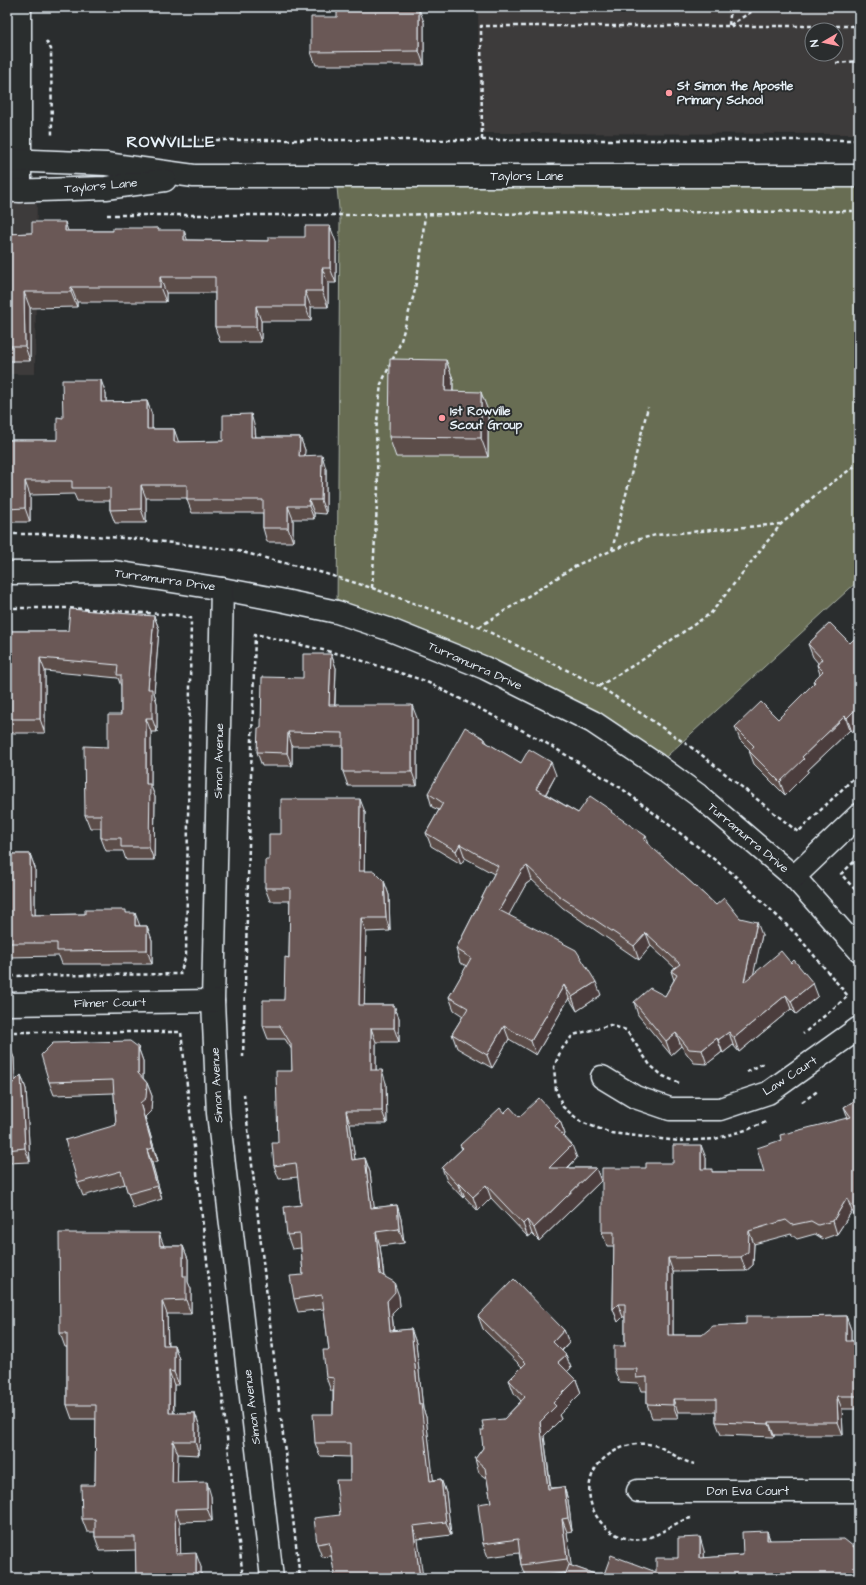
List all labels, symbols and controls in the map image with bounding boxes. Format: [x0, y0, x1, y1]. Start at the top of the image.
north arrow [804, 22, 844, 62]
text: N [807, 39, 823, 48]
place label: St Simon the Apostle Primary School [676, 78, 794, 110]
marker: St Simon the Apostle Primary School [664, 88, 674, 98]
district label: ROWVILLE [126, 131, 216, 153]
street label: Taylors Lane [490, 168, 564, 186]
street label: Taylors Lane [64, 174, 139, 199]
place label: 1st Rowville Scout Group [449, 403, 523, 435]
marker: 1st Rowville Scout Group [437, 413, 447, 423]
street label: Turramurra Drive [114, 565, 217, 596]
street label: Turramurra Drive [425, 638, 525, 695]
street label: Simon Avenue [210, 723, 228, 799]
street label: Turramurra Drive [704, 799, 793, 877]
street label: Filmer Court [74, 994, 146, 1012]
street label: Simon Avenue [207, 1046, 227, 1123]
street label: Law Court [759, 1052, 821, 1100]
street label: Simon Avenue [239, 1368, 265, 1445]
street label: Don Eva Court [707, 1483, 789, 1500]

